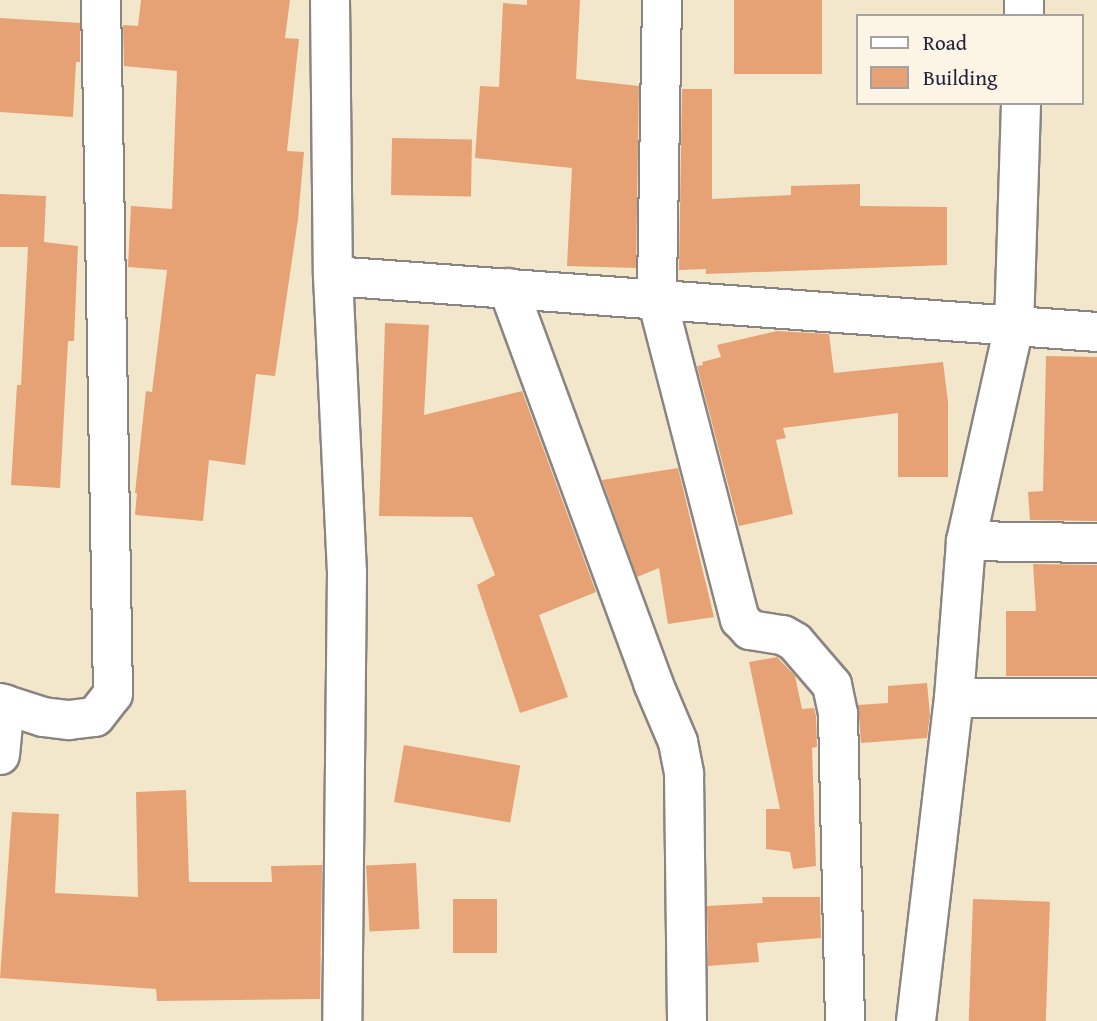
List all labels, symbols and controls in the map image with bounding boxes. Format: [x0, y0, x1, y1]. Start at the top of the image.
legend [856, 14, 1083, 105]
text: Road [923, 27, 967, 58]
text: Building [923, 62, 997, 93]

